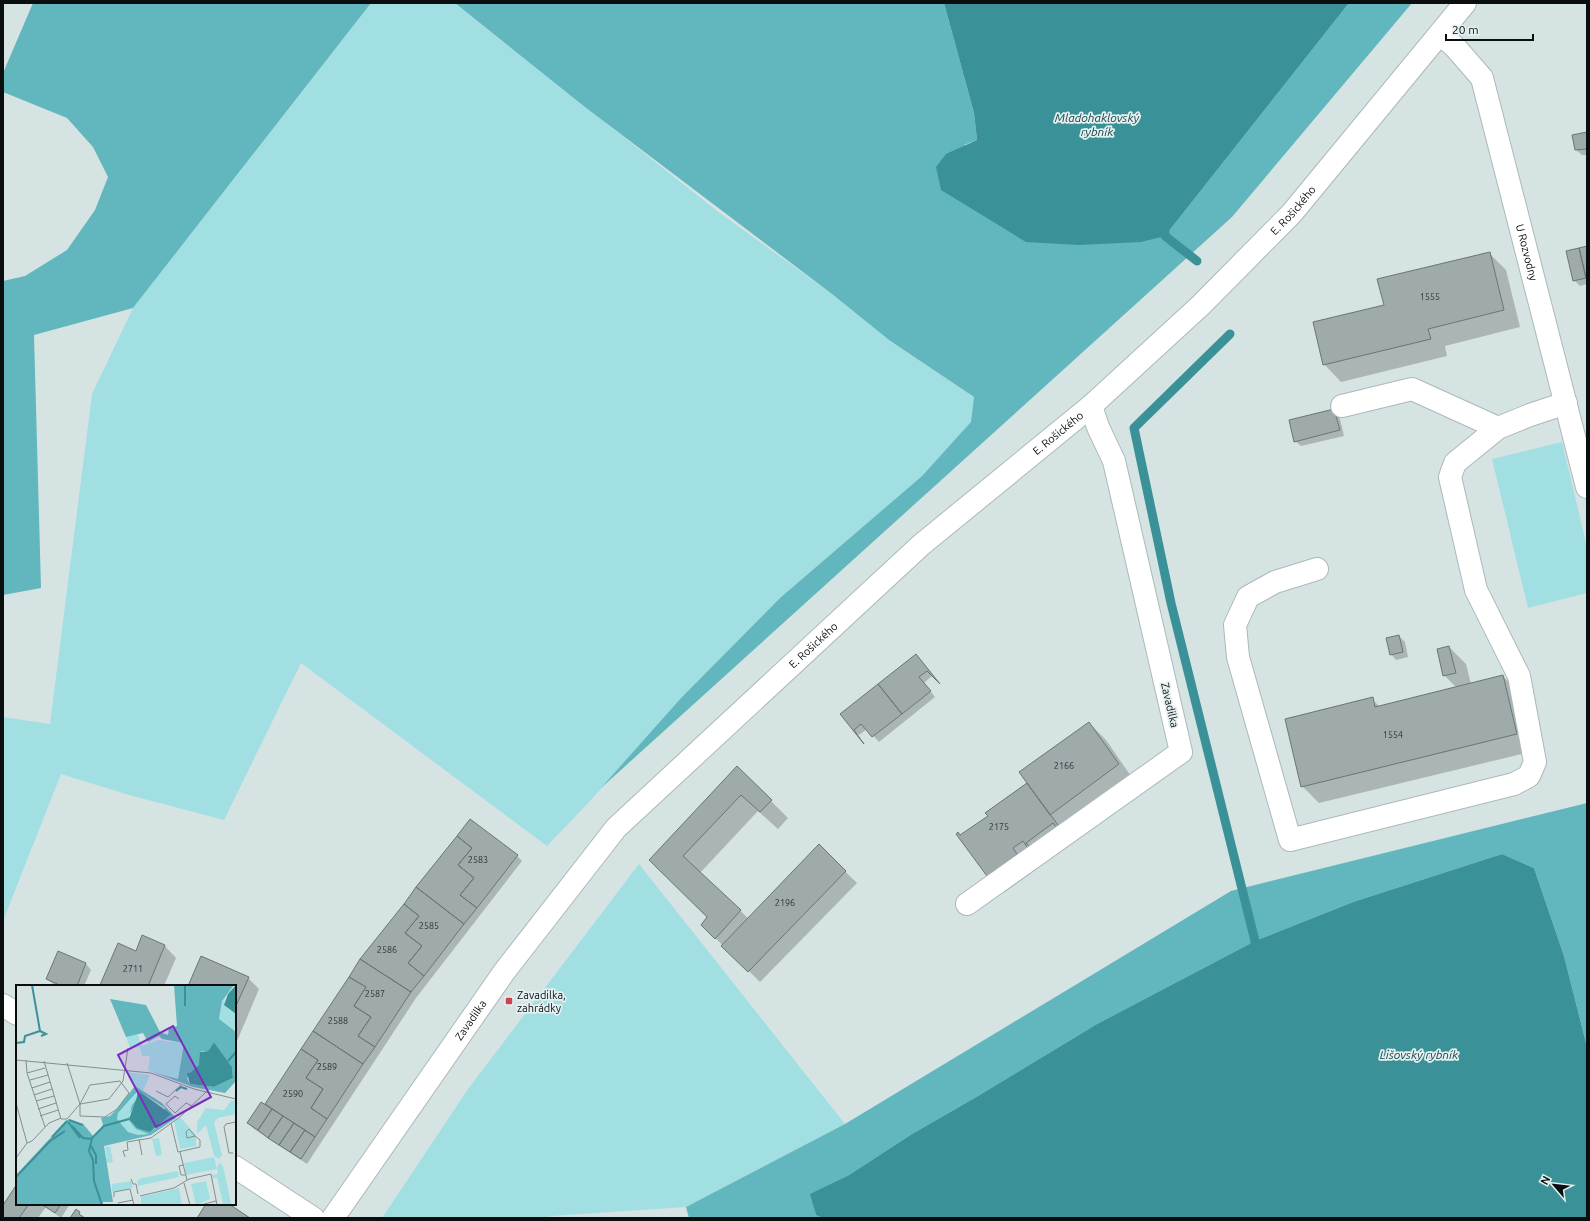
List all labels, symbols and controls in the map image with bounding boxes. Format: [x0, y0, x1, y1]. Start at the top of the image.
scale bar [1446, 16, 1533, 42]
text: 20 m [1452, 23, 1479, 36]
water label: Mladohaklovský rybník [1055, 111, 1140, 138]
street label: E. Rošického [1268, 183, 1318, 237]
street label: U Rozvodny [1514, 223, 1540, 283]
house number: 1555 [1420, 292, 1440, 302]
street label: E. Rošického [1030, 409, 1086, 457]
street label: E. Rošického [787, 620, 840, 670]
street label: Zavadilka [1159, 681, 1181, 729]
house number: 1554 [1383, 730, 1403, 740]
house number: 2166 [1054, 761, 1074, 771]
house number: 2175 [989, 822, 1009, 832]
house number: 2583 [468, 855, 488, 865]
house number: 2196 [775, 898, 795, 908]
house number: 2585 [419, 921, 439, 931]
house number: 2586 [377, 945, 397, 955]
house number: 2711 [123, 964, 143, 974]
inset map [16, 985, 236, 1205]
house number: 2587 [365, 989, 385, 999]
place label: Zavadilka, zahrádky [517, 989, 566, 1014]
marker: Zavadilka, zahrádky [504, 996, 514, 1006]
street label: Zavadilka [452, 998, 489, 1042]
house number: 2588 [328, 1016, 348, 1026]
water label: Lišovský rybník [1380, 1048, 1459, 1061]
house number: 2589 [317, 1062, 337, 1072]
house number: 2590 [283, 1089, 303, 1099]
north arrow [1534, 1165, 1574, 1205]
text: N [1538, 1174, 1552, 1187]

